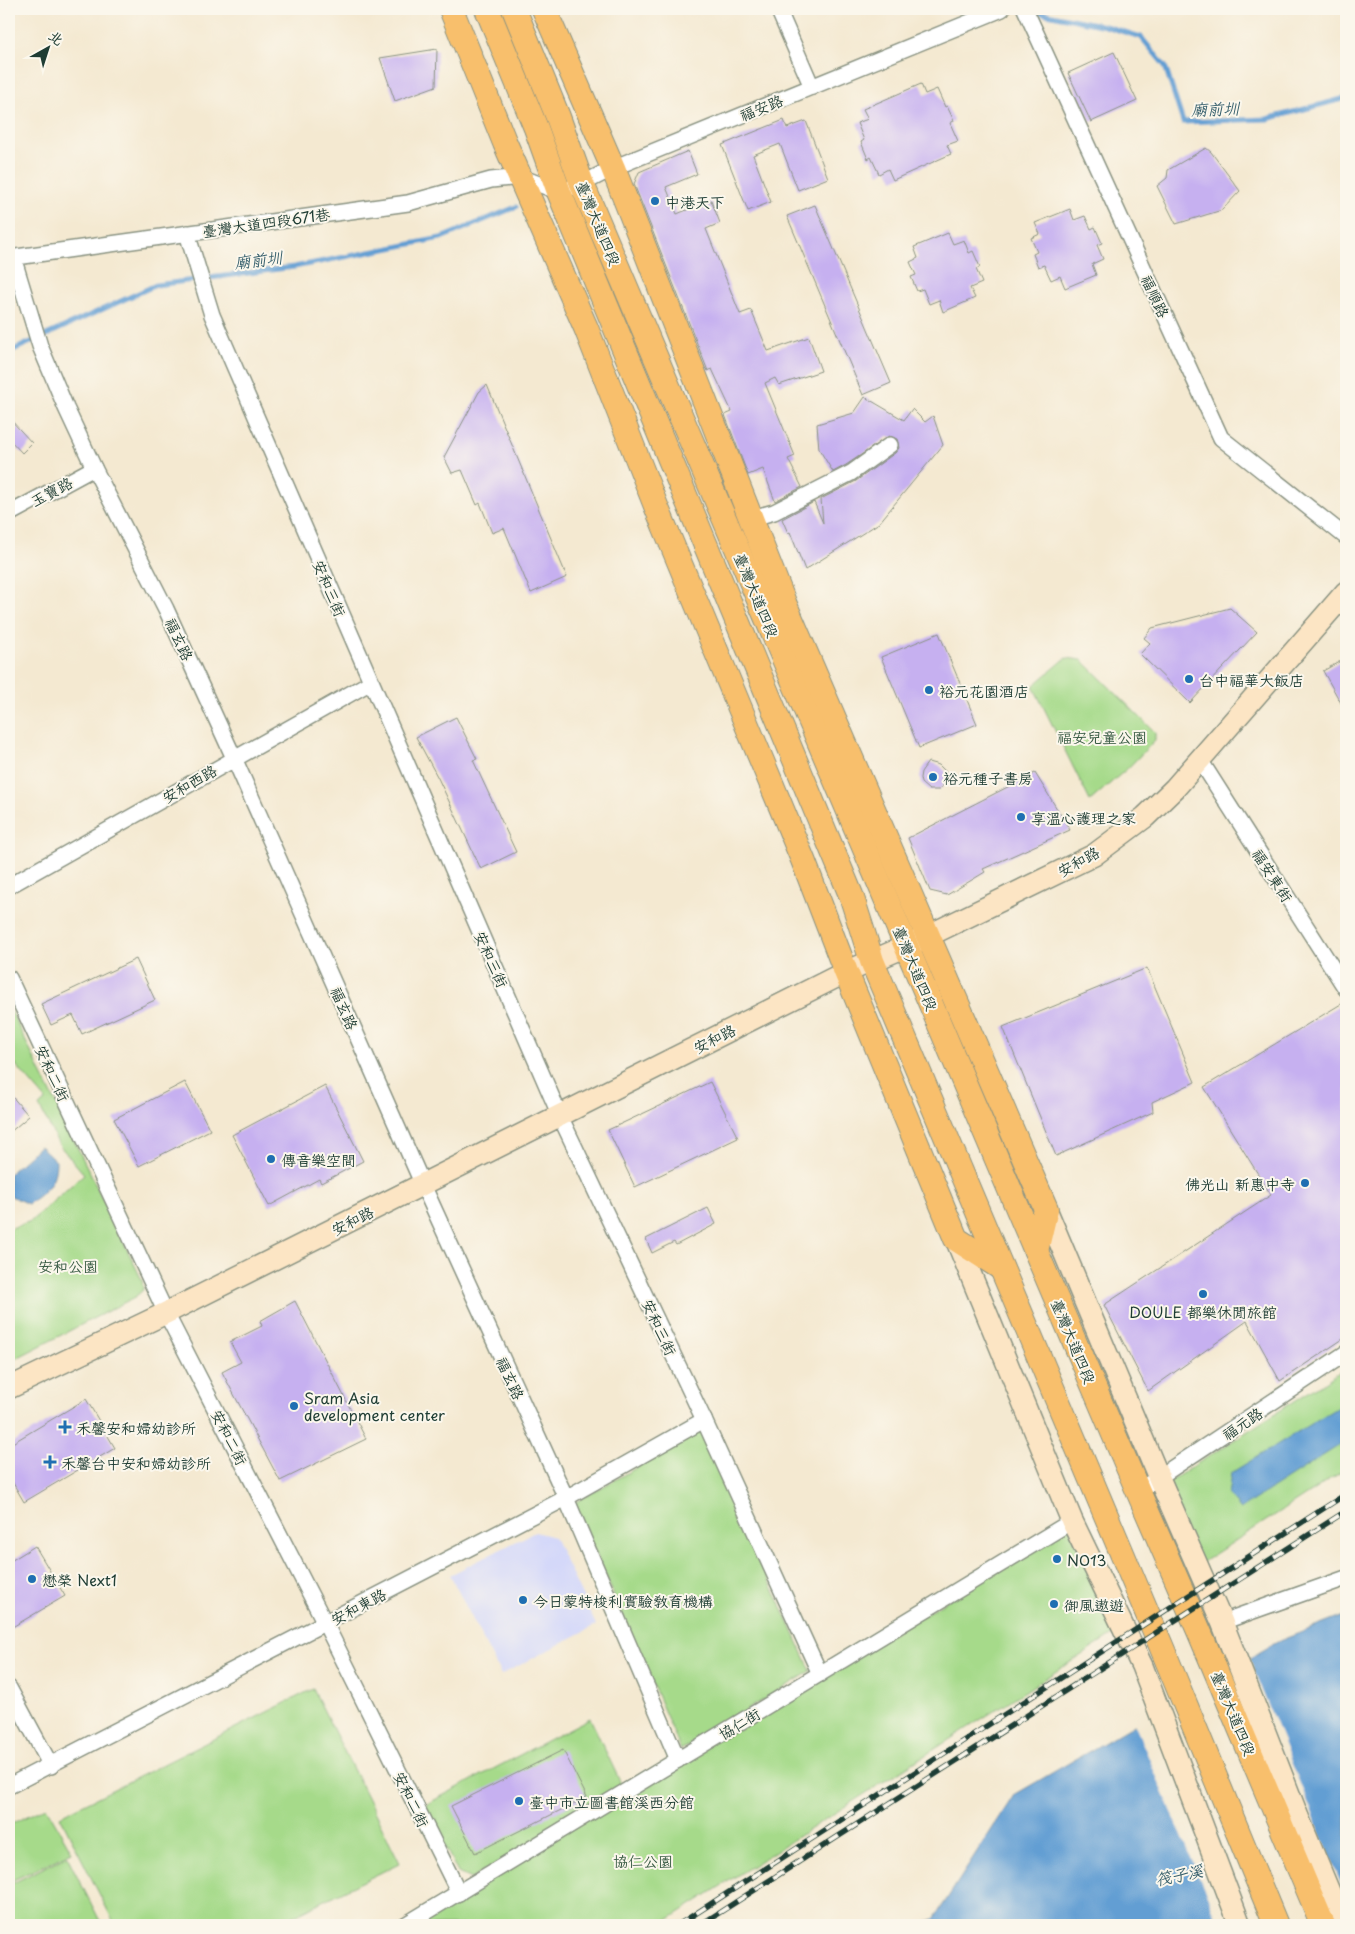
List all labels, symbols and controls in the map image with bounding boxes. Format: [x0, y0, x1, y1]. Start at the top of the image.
north arrow [22, 22, 72, 72]
text: 北 [44, 25, 69, 50]
street label: 福安路 [736, 88, 786, 126]
water label: 廟前圳 [1191, 95, 1241, 121]
street label: 臺灣大道四段 [571, 177, 627, 269]
place label: 中港天下 [665, 190, 725, 213]
marker: 中港天下 [649, 195, 661, 207]
street label: 臺灣大道四段671巷 [201, 202, 331, 242]
water label: 廟前圳 [233, 244, 285, 274]
street label: 福順路 [1136, 271, 1176, 321]
street label: 玉寶路 [26, 470, 76, 512]
street label: 臺灣大道四段 [729, 549, 785, 641]
street label: 安和三街 [308, 556, 352, 620]
street label: 福玄路 [160, 614, 200, 664]
place label: 台中福華大飯店 [1199, 668, 1304, 691]
marker: 台中福華大飯店 [1183, 673, 1195, 685]
place label: 裕元花園酒店 [939, 679, 1029, 702]
marker: 裕元花園酒店 [923, 684, 935, 696]
park label: 福安兒童公園 [1057, 725, 1147, 748]
street label: 安和西路 [157, 758, 221, 808]
place label: 裕元種子書房 [943, 766, 1033, 789]
marker: 裕元種子書房 [927, 771, 939, 783]
place label: 享溫心護理之家 [1031, 806, 1136, 829]
marker: 享溫心護理之家 [1015, 811, 1027, 823]
street label: 安和路 [1053, 840, 1103, 882]
street label: 福安東街 [1247, 844, 1299, 906]
street label: 臺灣大道四段 [888, 922, 944, 1014]
street label: 安和三街 [469, 927, 515, 991]
street label: 福玄路 [325, 983, 365, 1033]
street label: 安和路 [689, 1018, 739, 1058]
street label: 安和二街 [30, 1041, 76, 1105]
place label: 傳音樂空間 [281, 1148, 356, 1171]
marker: 傳音樂空間 [265, 1153, 277, 1165]
place label: 佛光山 新惠中寺 [1185, 1172, 1295, 1195]
marker: 佛光山 新惠中寺 [1299, 1177, 1311, 1189]
street label: 安和路 [327, 1200, 377, 1240]
park label: 安和公園 [38, 1254, 98, 1277]
marker: DOULE 都樂休閒旅館 [1197, 1288, 1209, 1300]
street label: 安和三街 [637, 1295, 683, 1359]
street label: 臺灣大道四段 [1046, 1295, 1102, 1387]
place label: DOULE 都樂休閒旅館 [1129, 1300, 1277, 1323]
street label: 福玄路 [491, 1353, 531, 1403]
place label: Sram Asia development center [304, 1386, 445, 1426]
marker: Sram Asia development center [288, 1400, 300, 1412]
street label: 福元路 [1217, 1401, 1267, 1445]
street label: 安和二街 [206, 1405, 254, 1469]
place label: 禾馨安和婦幼診所 [76, 1416, 196, 1439]
marker: 禾馨安和婦幼診所 [58, 1420, 72, 1434]
place label: 禾馨台中安和婦幼診所 [61, 1451, 211, 1474]
marker: 禾馨台中安和婦幼診所 [43, 1455, 57, 1469]
place label: N013 [1067, 1548, 1107, 1571]
marker: N013 [1051, 1553, 1063, 1565]
place label: 懋榮 Next1 [42, 1568, 117, 1591]
marker: 懋榮 Next1 [26, 1573, 38, 1585]
street label: 安和東路 [326, 1582, 390, 1630]
place label: 今日蒙特梭利實驗教育機構 [533, 1589, 713, 1612]
place label: 御風遨遊 [1064, 1593, 1124, 1616]
marker: 今日蒙特梭利實驗教育機構 [517, 1594, 529, 1606]
marker: 御風遨遊 [1048, 1598, 1060, 1610]
street label: 臺灣大道四段 [1206, 1667, 1262, 1759]
street label: 協仁街 [714, 1702, 764, 1744]
street label: 安和二街 [389, 1767, 435, 1831]
place label: 臺中市立圖書館溪西分館 [529, 1790, 694, 1813]
marker: 臺中市立圖書館溪西分館 [513, 1795, 525, 1807]
park label: 協仁公園 [613, 1849, 673, 1872]
water label: 筏子溪 [1153, 1857, 1206, 1891]

